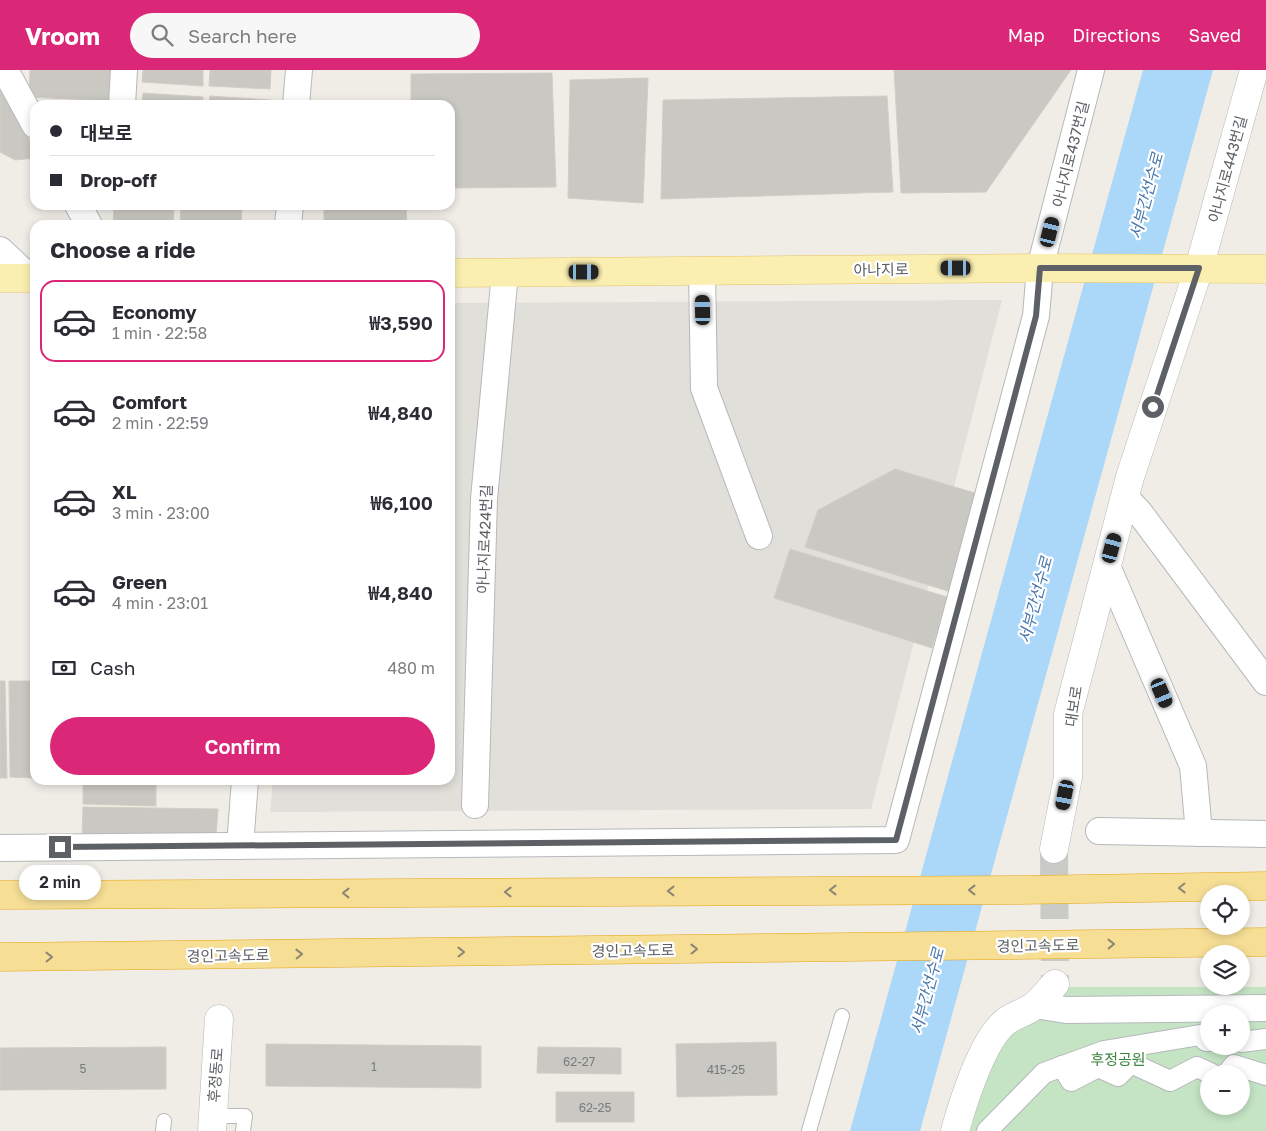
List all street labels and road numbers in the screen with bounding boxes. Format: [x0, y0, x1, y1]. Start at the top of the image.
street label: 아나지로437번길 [1048, 99, 1092, 209]
street label: 아나지로443번길 [1204, 114, 1250, 224]
street label: 아나지로 [853, 260, 909, 278]
street label: 아나지로424번길 [473, 484, 495, 594]
street label: 대보로 [1061, 684, 1085, 728]
street label: 경인고속도로 [996, 935, 1080, 955]
street label: 경인고속도로 [591, 940, 675, 960]
street label: 경인고속도로 [186, 945, 270, 965]
street label: 후정동로 [204, 1047, 226, 1103]

